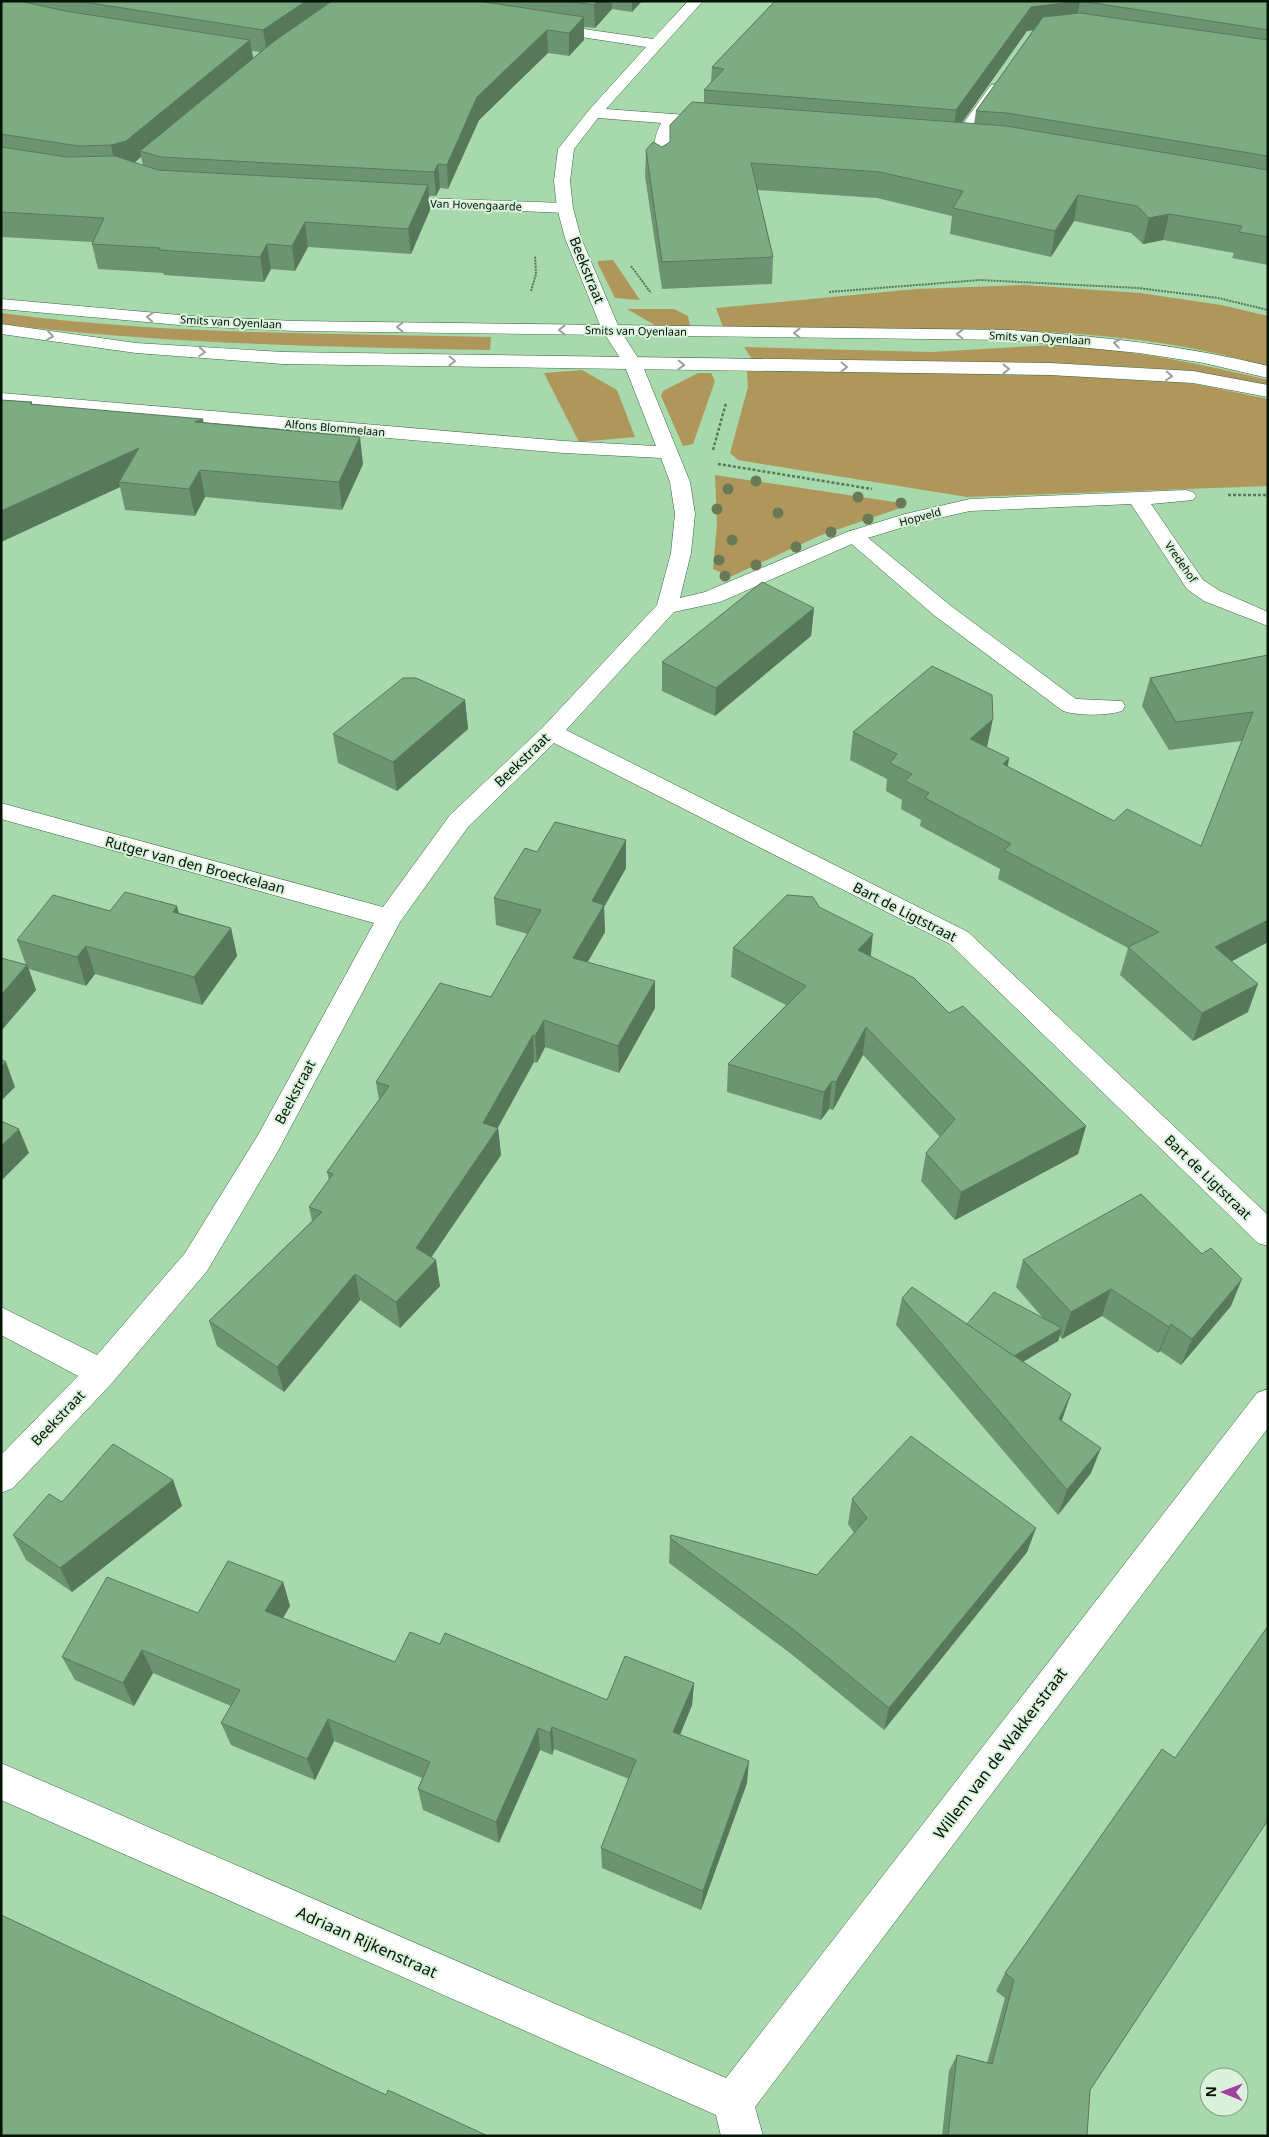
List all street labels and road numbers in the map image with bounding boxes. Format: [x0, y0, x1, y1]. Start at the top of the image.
street label: Van Hovengaarde [430, 195, 522, 214]
street label: Beekstraat [565, 234, 609, 306]
street label: Smits van Oyenlaan [180, 311, 282, 332]
street label: Smits van Oyenlaan [585, 322, 687, 339]
street label: Smits van Oyenlaan [989, 327, 1091, 348]
street label: Alfons Blommelaan [284, 416, 386, 439]
street label: Hopveld [897, 504, 942, 529]
street label: Vredehof [1162, 538, 1202, 586]
street label: Beekstraat [490, 728, 554, 791]
street label: Rutger van den Broeckelaan [103, 831, 287, 898]
street label: Bart de Ligtstraat [850, 877, 960, 946]
street label: Beekstraat [270, 1056, 319, 1127]
street label: Bart de Ligtstraat [1161, 1130, 1256, 1223]
street label: Beekstraat [26, 1386, 89, 1450]
street label: Willem van de Wakkerstraat [928, 1663, 1072, 1843]
street label: Adriaan Rijkenstraat [293, 1901, 441, 1983]

